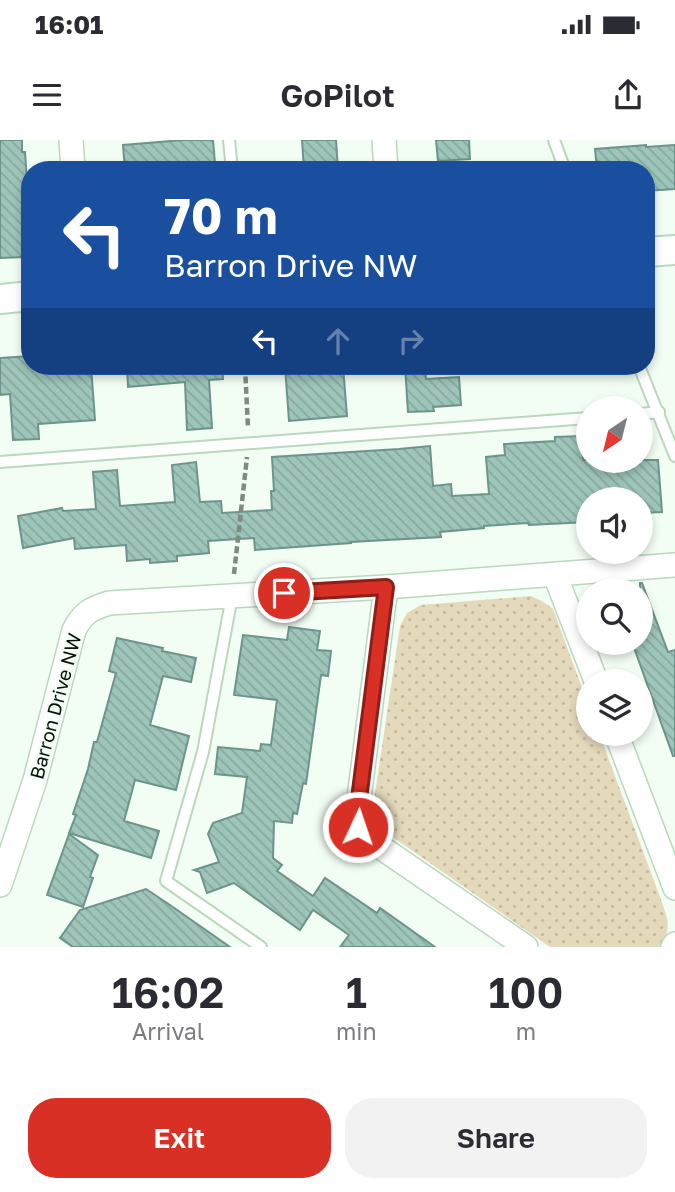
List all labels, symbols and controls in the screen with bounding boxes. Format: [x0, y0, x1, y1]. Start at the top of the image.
text: 16:01 [35, 9, 104, 40]
icon: menu [28, 76, 66, 114]
text: GoPilot [280, 76, 395, 114]
icon: share [609, 76, 647, 114]
text: 70 m [164, 186, 278, 245]
icon: left [49, 189, 140, 280]
text: Barron Drive NW [164, 246, 417, 284]
icon: left [246, 322, 284, 360]
icon: ahead [319, 322, 357, 360]
icon: right [392, 322, 430, 360]
north arrow [576, 396, 653, 472]
map controls [576, 396, 653, 746]
button: sound [576, 487, 653, 564]
pin [254, 563, 314, 623]
icon: arrive [265, 574, 303, 612]
button: search [576, 578, 653, 655]
street label: Barron Drive NW [24, 630, 86, 782]
button: layers [576, 669, 653, 746]
position arrow [321, 790, 395, 864]
text: 16:02 [112, 967, 224, 1017]
text: 1 [346, 967, 367, 1017]
text: 100 [488, 967, 563, 1017]
text: Arrival [132, 1017, 204, 1045]
text: min [336, 1017, 377, 1045]
text: m [516, 1017, 536, 1045]
button: Exit [28, 1098, 331, 1178]
button: Share [345, 1098, 647, 1178]

